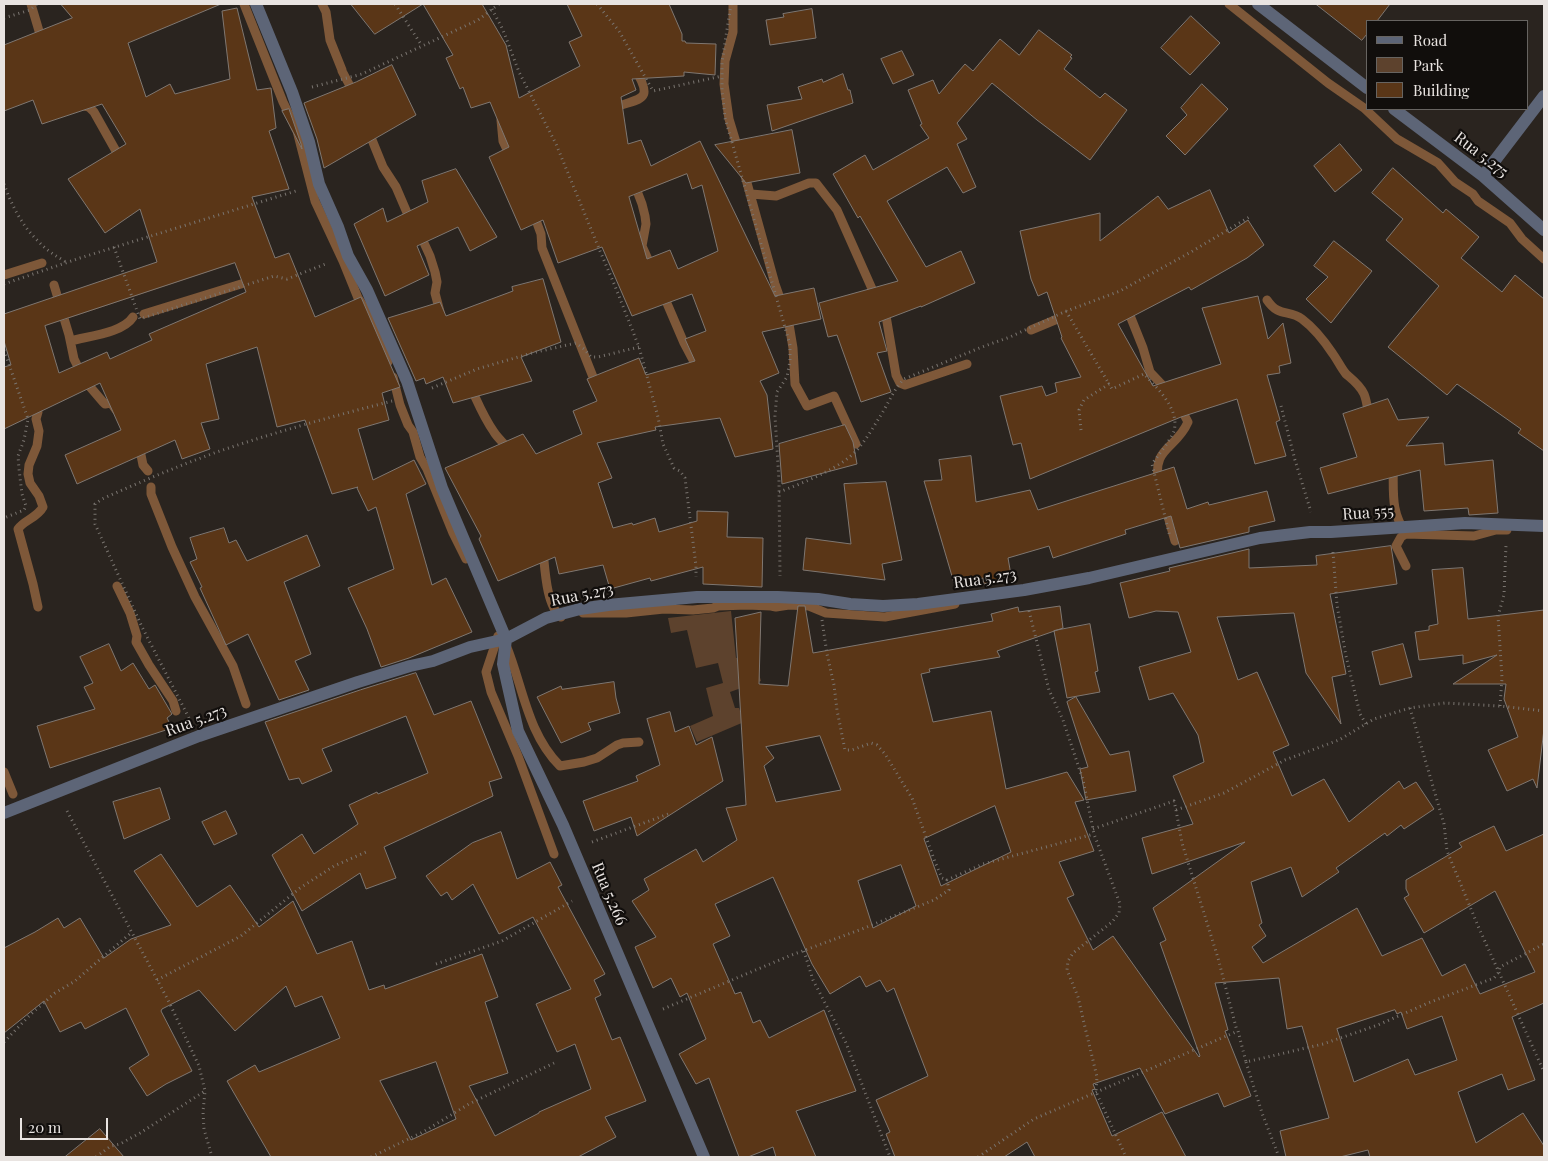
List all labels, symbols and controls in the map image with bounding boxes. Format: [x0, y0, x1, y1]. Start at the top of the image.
legend [1366, 20, 1528, 110]
text: Road [1413, 30, 1447, 50]
text: Park [1413, 55, 1444, 75]
text: Building [1413, 80, 1469, 100]
street label: Rua 5.275 [1450, 128, 1512, 182]
street label: Rua 555 [1342, 502, 1394, 524]
street label: Rua 5.273 [952, 565, 1018, 593]
street label: Rua 5.273 [549, 580, 615, 610]
street label: Rua 5.273 [163, 701, 229, 741]
street label: Rua 5.266 [587, 860, 631, 928]
scale bar [22, 1108, 110, 1140]
text: 20 m [28, 1117, 61, 1137]

